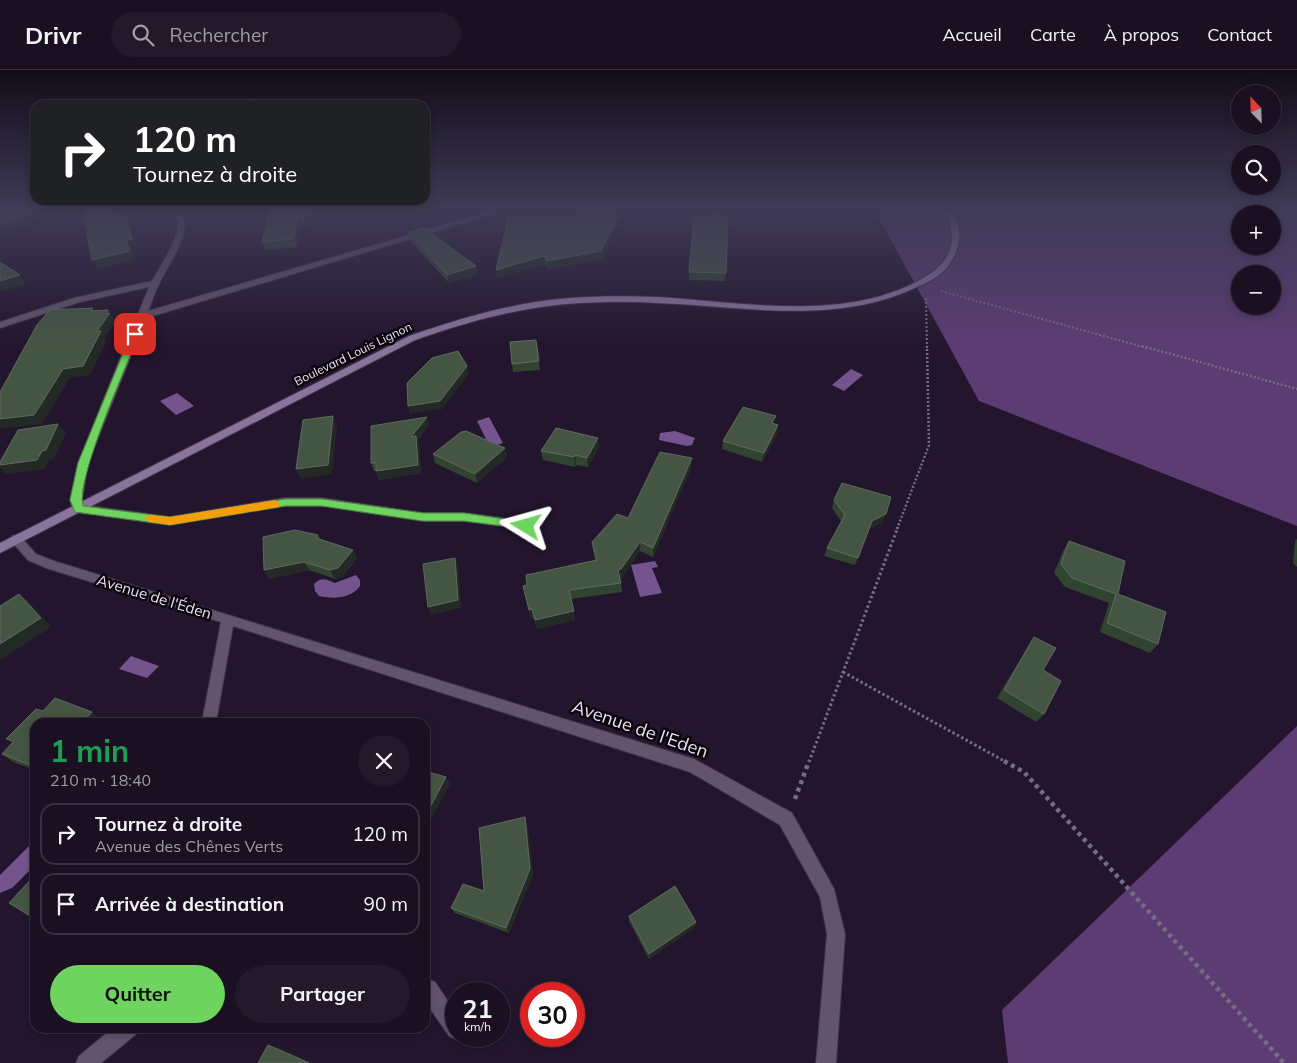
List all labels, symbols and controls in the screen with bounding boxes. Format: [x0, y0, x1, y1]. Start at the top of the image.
search box [111, 12, 461, 57]
text: Drivr [25, 20, 81, 50]
icon: search [129, 21, 157, 49]
text: Rechercher [169, 23, 268, 47]
text: Accueil [942, 23, 1002, 46]
text: Carte [1030, 23, 1076, 46]
text: À propos [1104, 23, 1179, 46]
text: Contact [1207, 23, 1272, 46]
north arrow [1231, 85, 1281, 135]
map controls [1231, 85, 1281, 315]
text: 120 m [133, 117, 237, 161]
icon: right [50, 120, 115, 185]
button: search [1231, 145, 1281, 195]
text: Tournez à droite [133, 160, 297, 188]
button: + [1231, 205, 1281, 255]
button: − [1231, 265, 1281, 315]
pin [114, 313, 156, 355]
street label: Boulevard Louis Lignon [291, 319, 414, 389]
icon: arrive [121, 320, 149, 348]
position arrow [499, 499, 551, 551]
street label: Avenue de l'Éden [95, 570, 214, 623]
street label: Avenue de l'Eden [569, 694, 711, 763]
text: 1 min [50, 732, 129, 770]
button: close [358, 735, 410, 787]
text: 210 m · 18:40 [50, 770, 151, 790]
text: Tournez à droite [95, 812, 242, 836]
icon: right [52, 820, 80, 848]
text: 120 m [352, 822, 408, 846]
text: Avenue des Chênes Verts [95, 836, 283, 856]
icon: arrive [52, 890, 80, 918]
text: Arrivée à destination [95, 892, 284, 916]
text: 90 m [364, 892, 408, 916]
button: Quitter [50, 965, 225, 1023]
button: Partager [235, 965, 410, 1023]
speed limit sign: 30 [520, 982, 585, 1047]
text: 21 [462, 993, 493, 1024]
text: km/h [464, 1019, 491, 1034]

